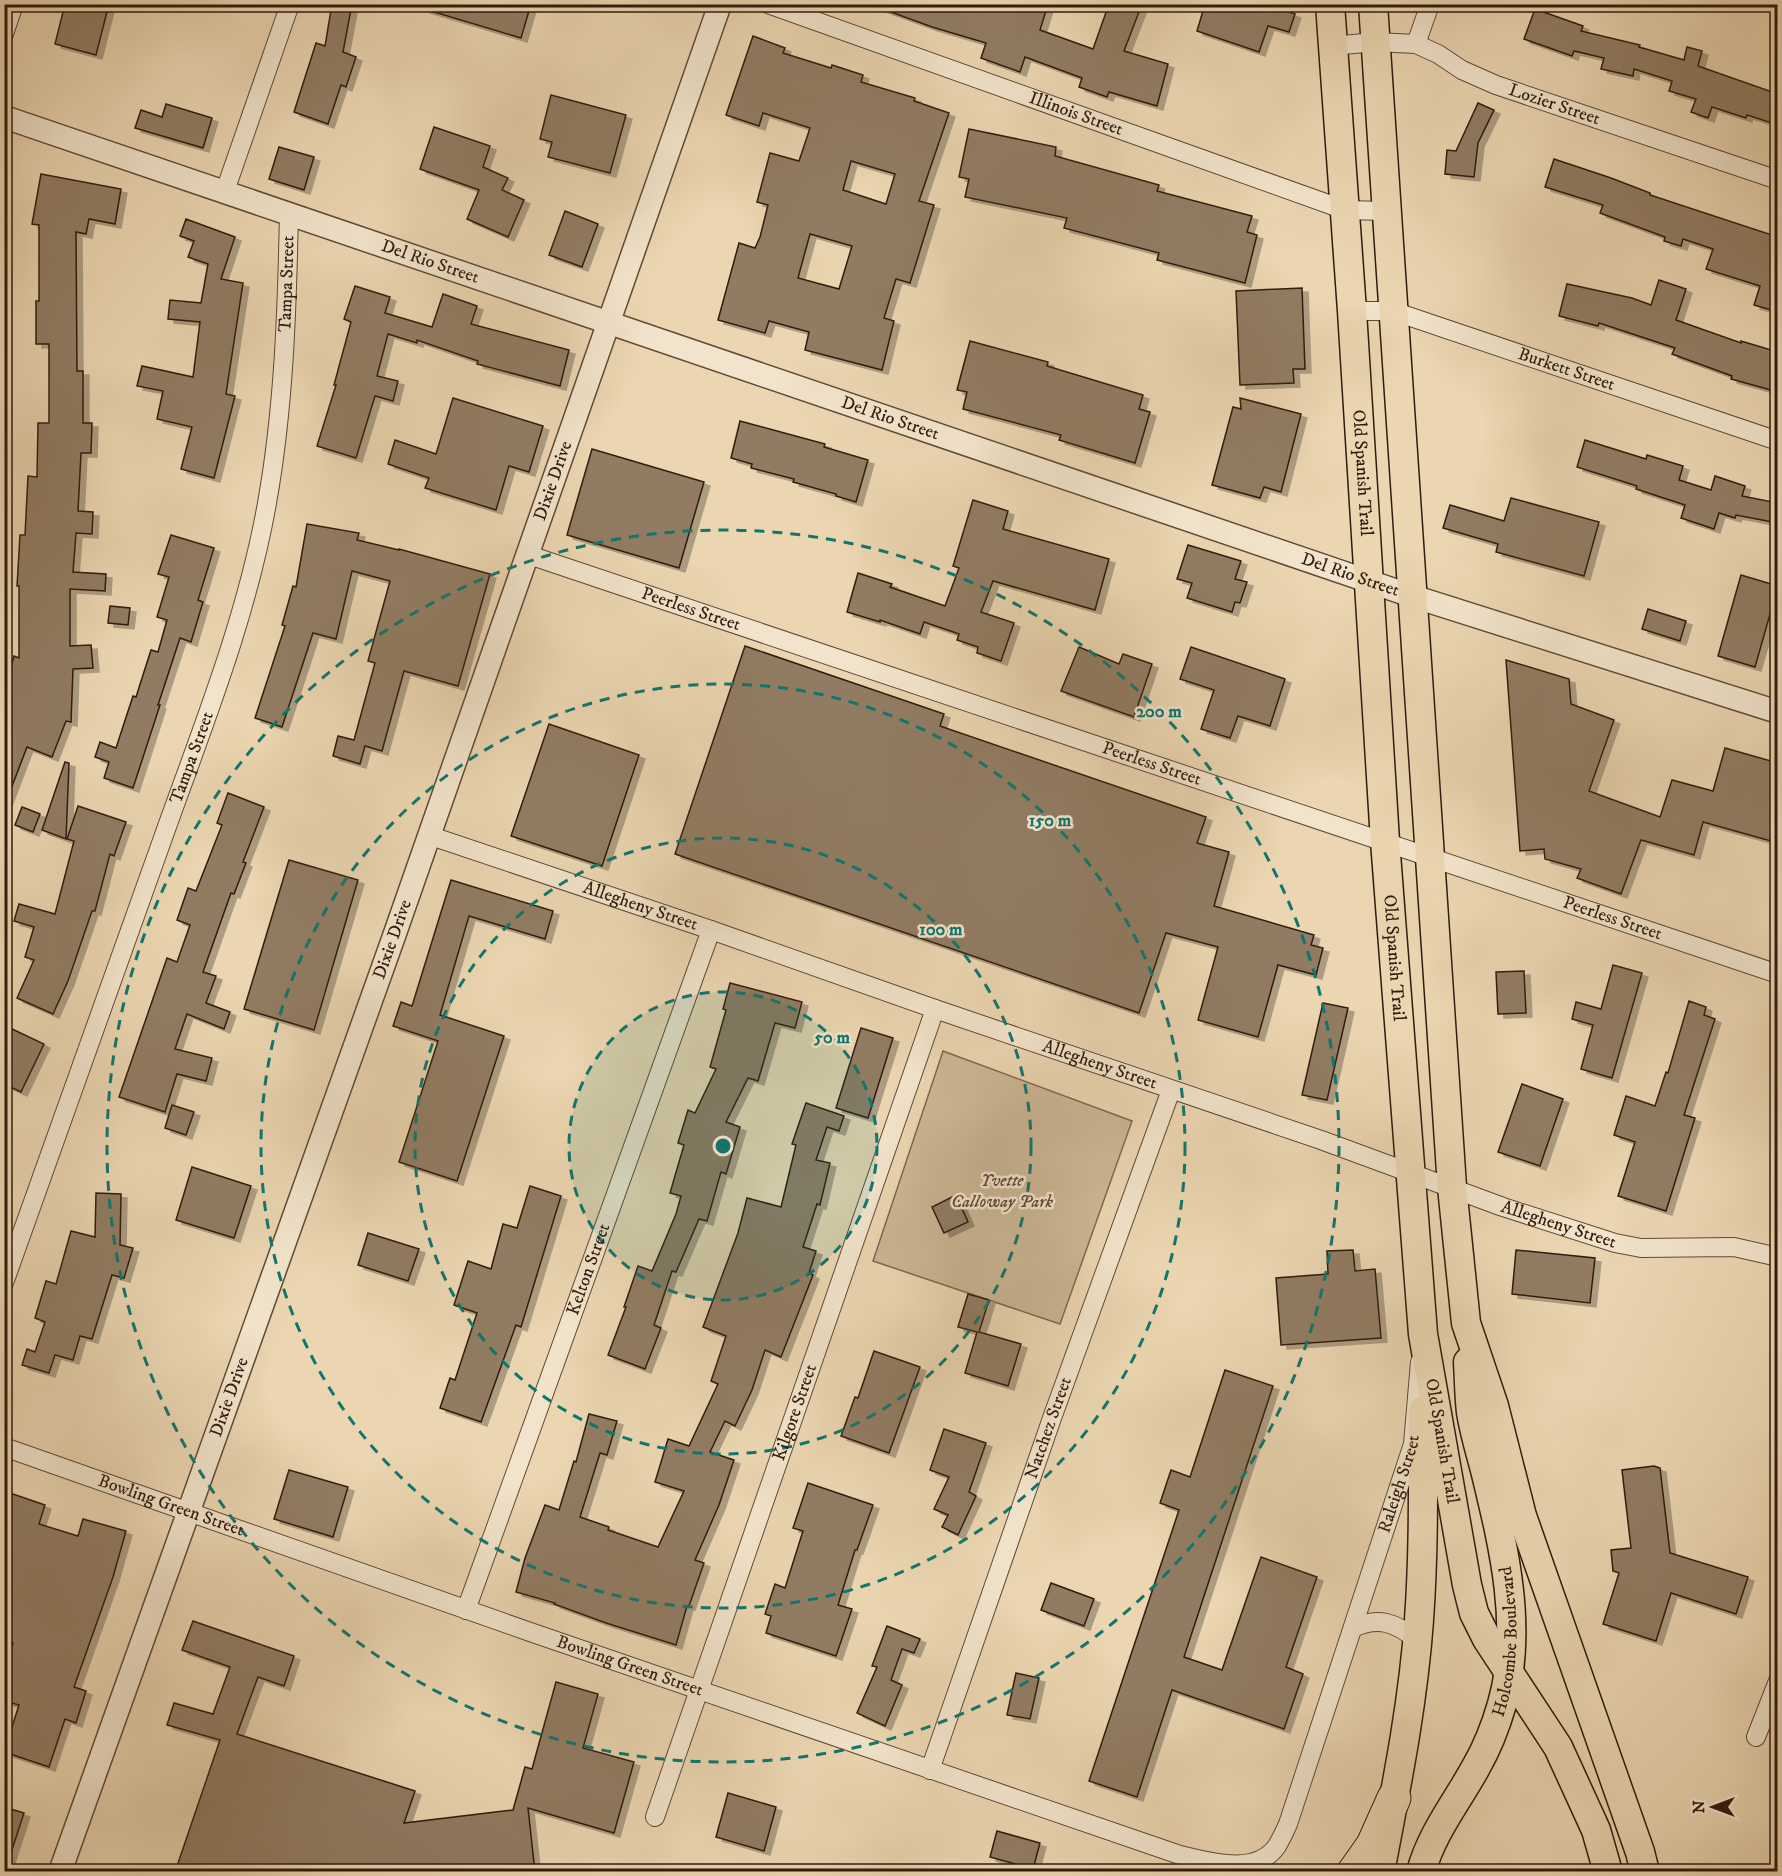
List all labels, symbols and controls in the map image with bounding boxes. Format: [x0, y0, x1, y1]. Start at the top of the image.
street label: Lozier Street [1506, 79, 1603, 130]
street label: Illinois Street [1026, 87, 1126, 141]
street label: Tampa Street [274, 235, 300, 333]
street label: Del Rio Street [378, 235, 482, 289]
street label: Burkett Street [1515, 343, 1618, 396]
street label: Del Rio Street [838, 392, 942, 445]
street label: Old Spanish Trail [1347, 409, 1377, 537]
street label: Dixie Drive [529, 438, 577, 524]
street label: Del Rio Street [1298, 548, 1402, 602]
street label: Peerless Street [639, 583, 744, 636]
text: 200 m [1136, 701, 1182, 723]
street label: Tampa Street [165, 708, 219, 807]
street label: Peerless Street [1099, 737, 1204, 791]
text: 150 m [1029, 810, 1072, 832]
street label: Allegheny Street [580, 877, 701, 936]
street label: Peerless Street [1560, 892, 1665, 945]
street label: Old Spanish Trail [1378, 894, 1410, 1022]
street label: Dixie Drive [368, 897, 417, 982]
text: 100 m [919, 919, 963, 941]
text: 50 m [813, 1027, 850, 1049]
street label: Allegheny Street [1040, 1035, 1160, 1095]
centre of rings [713, 1136, 733, 1156]
park label: Yvette Calloway Park [951, 1170, 1054, 1213]
street label: Allegheny Street [1498, 1196, 1619, 1254]
street label: Kelton Street [562, 1220, 615, 1318]
street label: Dixie Drive [205, 1355, 254, 1440]
street label: Kilgore Street [768, 1361, 822, 1464]
street label: Natchez Street [1021, 1374, 1077, 1482]
street label: Old Spanish Trail [1420, 1377, 1464, 1506]
street label: Raleigh Street [1373, 1434, 1425, 1536]
street label: Bowling Green Street [95, 1470, 247, 1542]
street label: Holcombe Boulevard [1488, 1565, 1522, 1720]
street label: Bowling Green Street [554, 1631, 706, 1702]
north arrow [1683, 1777, 1743, 1837]
text: N [1689, 1800, 1709, 1814]

